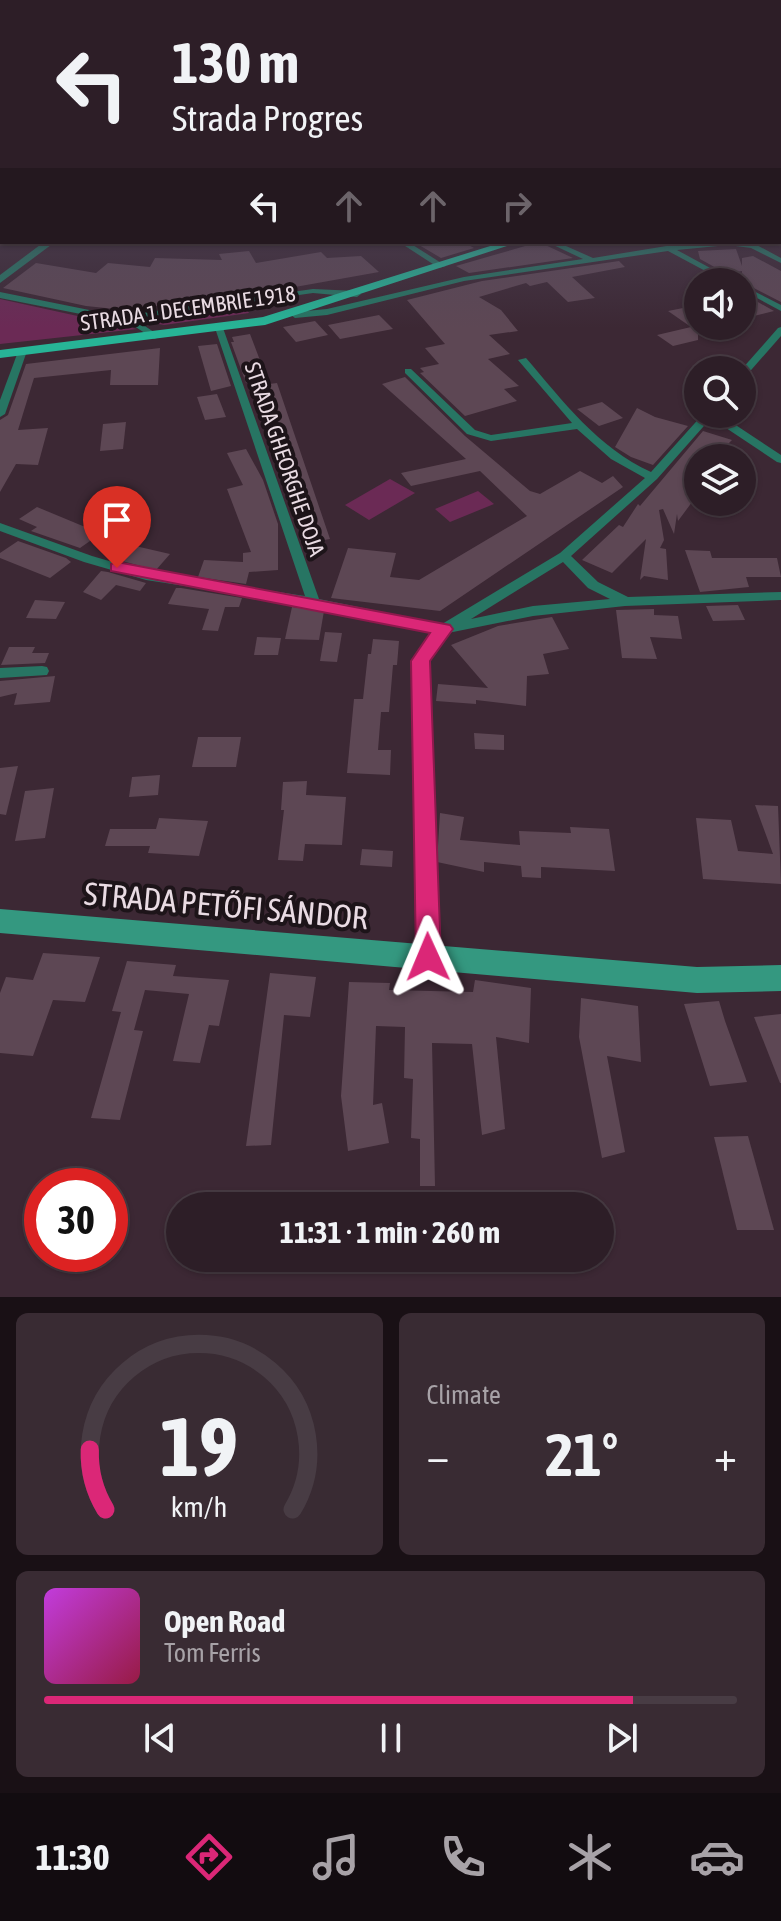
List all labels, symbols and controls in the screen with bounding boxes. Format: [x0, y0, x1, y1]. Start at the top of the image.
text: 130 m [172, 31, 299, 95]
icon: left [40, 32, 144, 136]
text: Strada Progres [172, 97, 363, 139]
icon: left [243, 184, 287, 228]
icon: ahead [327, 184, 371, 228]
icon: ahead [411, 184, 455, 228]
icon: right [495, 184, 539, 228]
map controls [684, 268, 756, 516]
button: sound [684, 268, 756, 340]
street label: STRADA 1 DECEMBRIE 1918 [79, 280, 297, 336]
button: search [684, 356, 756, 428]
street label: STRADA GHEORGHE DOJA [240, 359, 330, 560]
button: layers [684, 444, 756, 516]
pin [83, 486, 151, 568]
icon: arrive [95, 498, 139, 542]
street label: STRADA PETŐFI SÁNDOR [83, 875, 369, 936]
position arrow [386, 915, 470, 999]
speed limit sign: 30 [24, 1168, 128, 1272]
text: 11:31 · 1 min · 260 m [280, 1215, 500, 1249]
text: Climate [427, 1380, 501, 1410]
text: 19 [160, 1398, 238, 1494]
text: 21° [545, 1420, 618, 1489]
text: − [427, 1430, 449, 1480]
text: + [714, 1430, 737, 1480]
text: km/h [171, 1490, 228, 1523]
text: Open Road [164, 1604, 285, 1638]
text: Tom Ferris [164, 1638, 261, 1668]
icon: previous [138, 1716, 182, 1760]
icon: pause [369, 1716, 413, 1760]
icon: next [600, 1716, 644, 1760]
icon: directions [181, 1829, 237, 1885]
icon: music [308, 1829, 364, 1885]
icon: phone [435, 1829, 491, 1885]
icon: climate [562, 1829, 618, 1885]
icon: car [689, 1829, 745, 1885]
text: 11:30 [36, 1836, 110, 1878]

